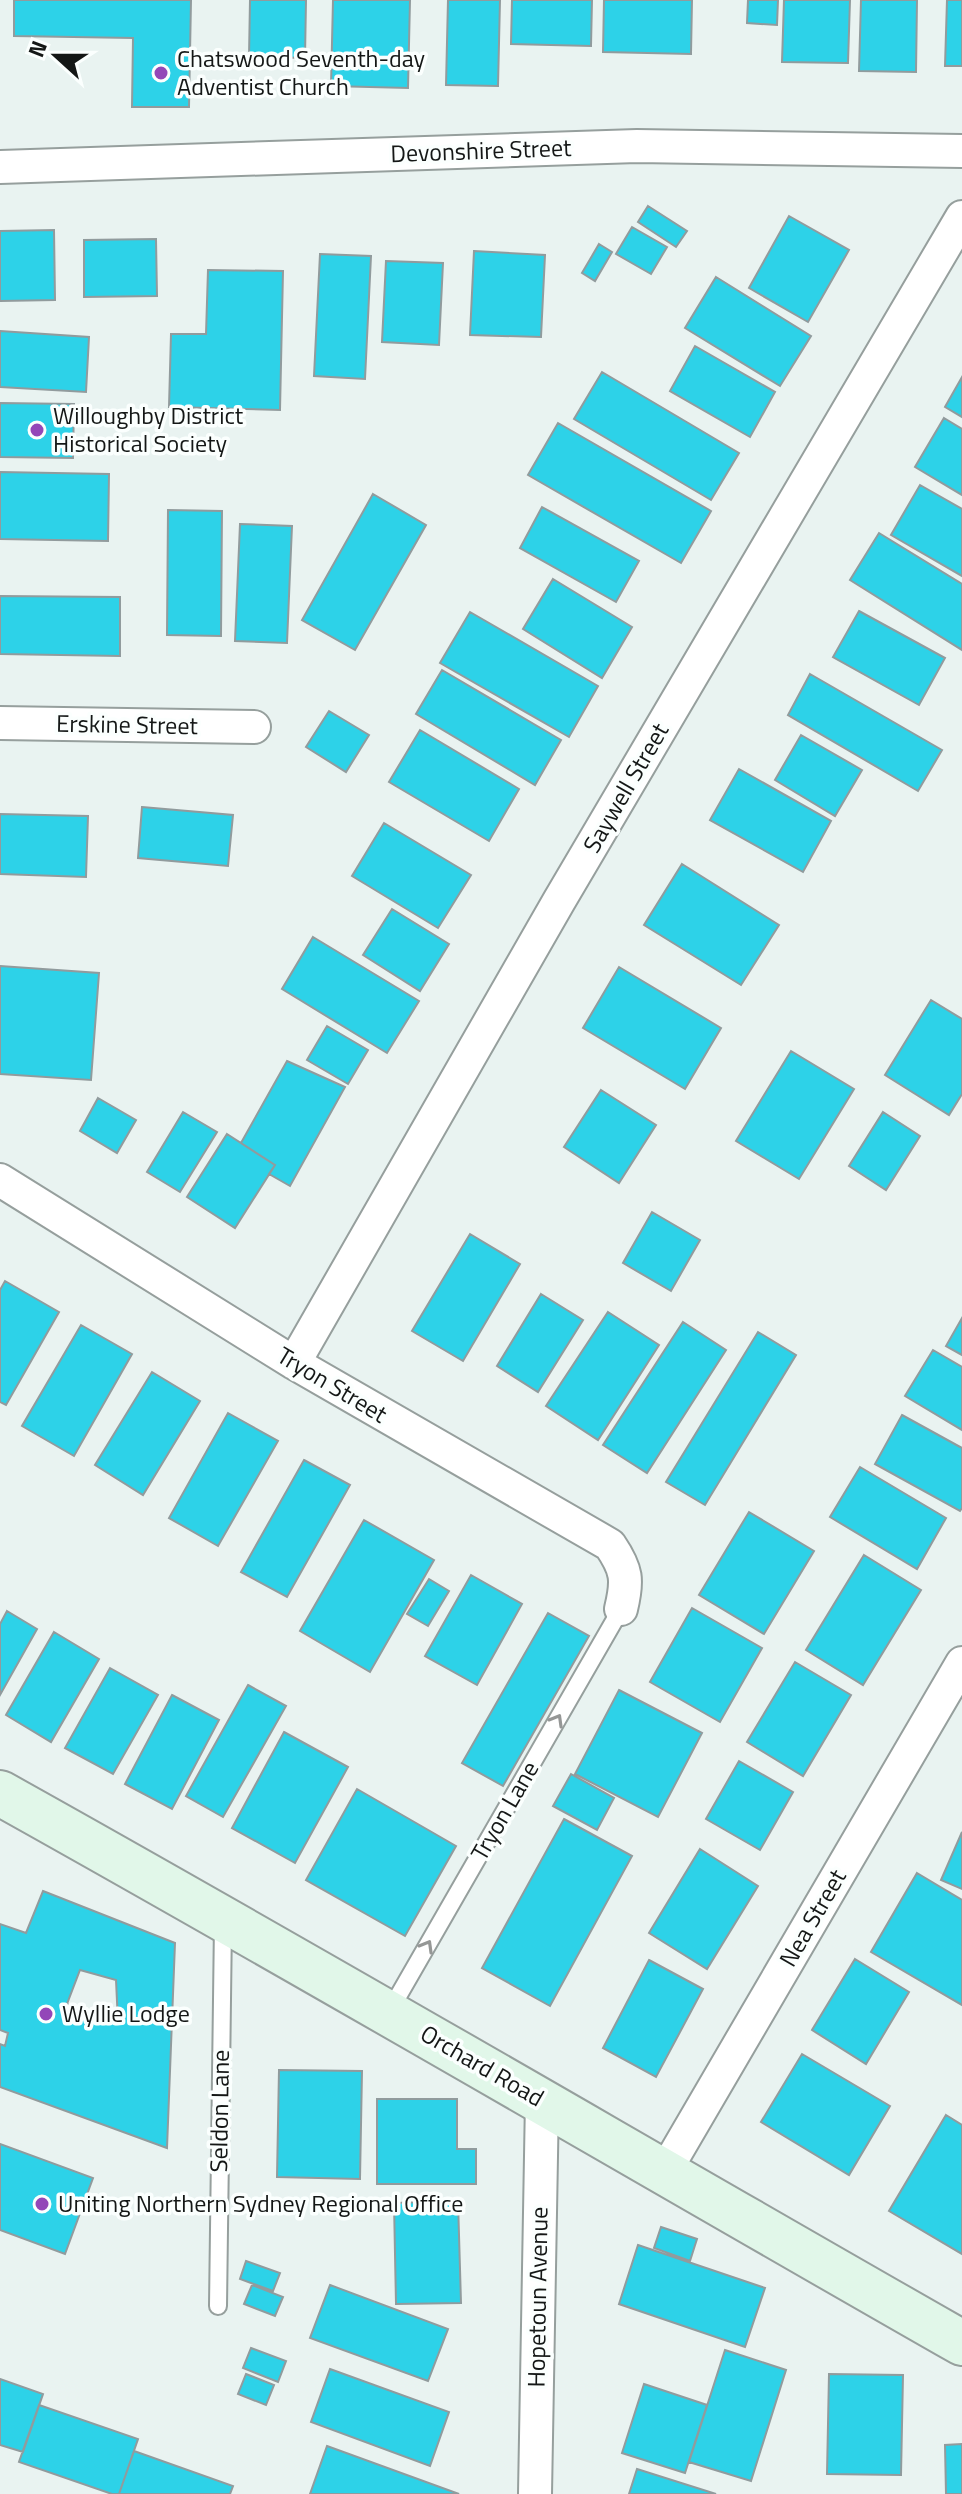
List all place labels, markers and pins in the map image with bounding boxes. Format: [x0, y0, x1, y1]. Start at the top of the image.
place label: Chatswood Seventh-day Adventist Church [177, 40, 426, 104]
marker: Chatswood Seventh-day Adventist Church [152, 64, 170, 82]
place label: Willoughby District Historical Society [53, 397, 244, 461]
marker: Willoughby District Historical Society [28, 421, 46, 439]
place label: Wyllie Lodge [62, 1995, 190, 2031]
marker: Wyllie Lodge [37, 2005, 55, 2023]
place label: Uniting Northern Sydney Regional Office [58, 2185, 463, 2221]
marker: Uniting Northern Sydney Regional Office [33, 2195, 51, 2213]

